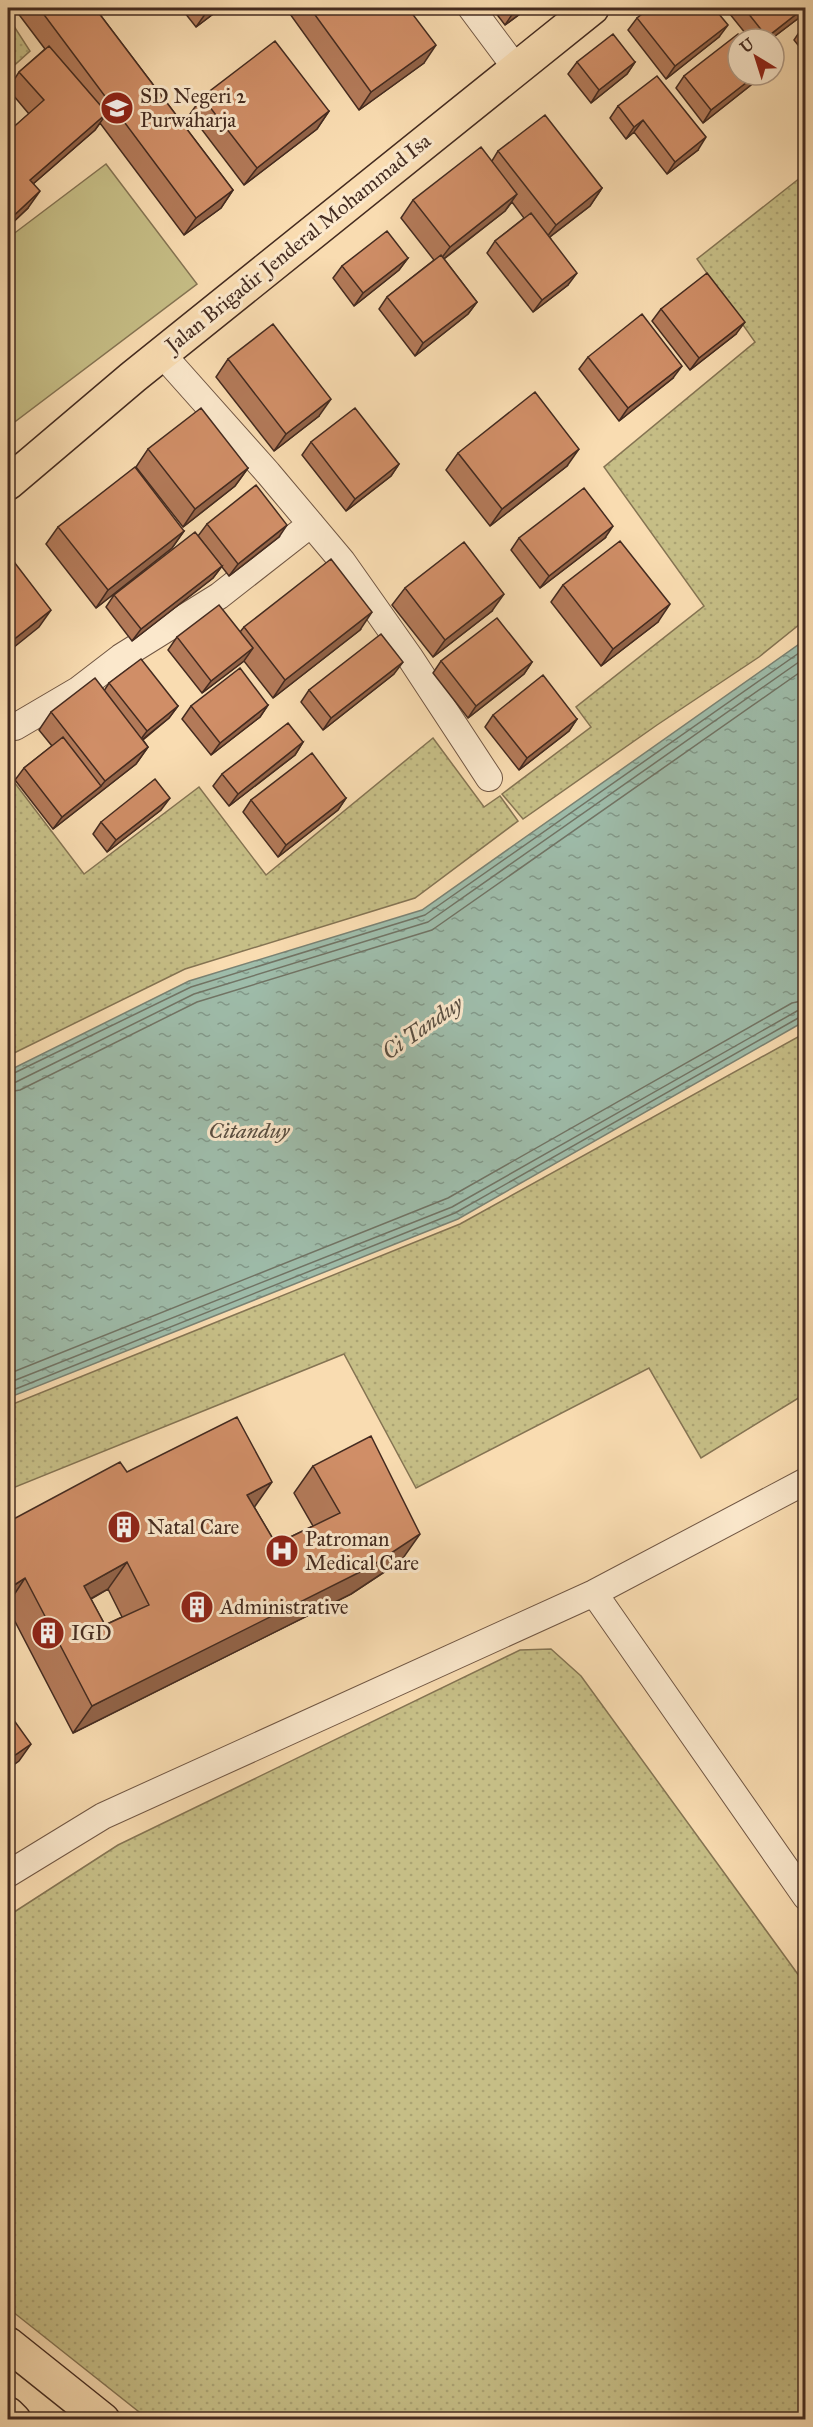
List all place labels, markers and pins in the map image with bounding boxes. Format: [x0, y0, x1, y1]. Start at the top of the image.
place label: SD Negeri 2 Purwaharja [140, 83, 247, 133]
school or university icon: SD Negeri 2 Purwaharja [99, 90, 135, 126]
building icon: Natal Care [106, 1509, 142, 1545]
place label: Natal Care [147, 1514, 240, 1540]
place label: Patroman Medical Care [305, 1526, 419, 1576]
hospital icon: Patroman Medical Care [264, 1533, 300, 1569]
building icon: Administrative [179, 1589, 215, 1625]
place label: Administrative [219, 1594, 349, 1620]
building icon: IGD [30, 1615, 66, 1651]
place label: IGD [71, 1620, 112, 1646]

